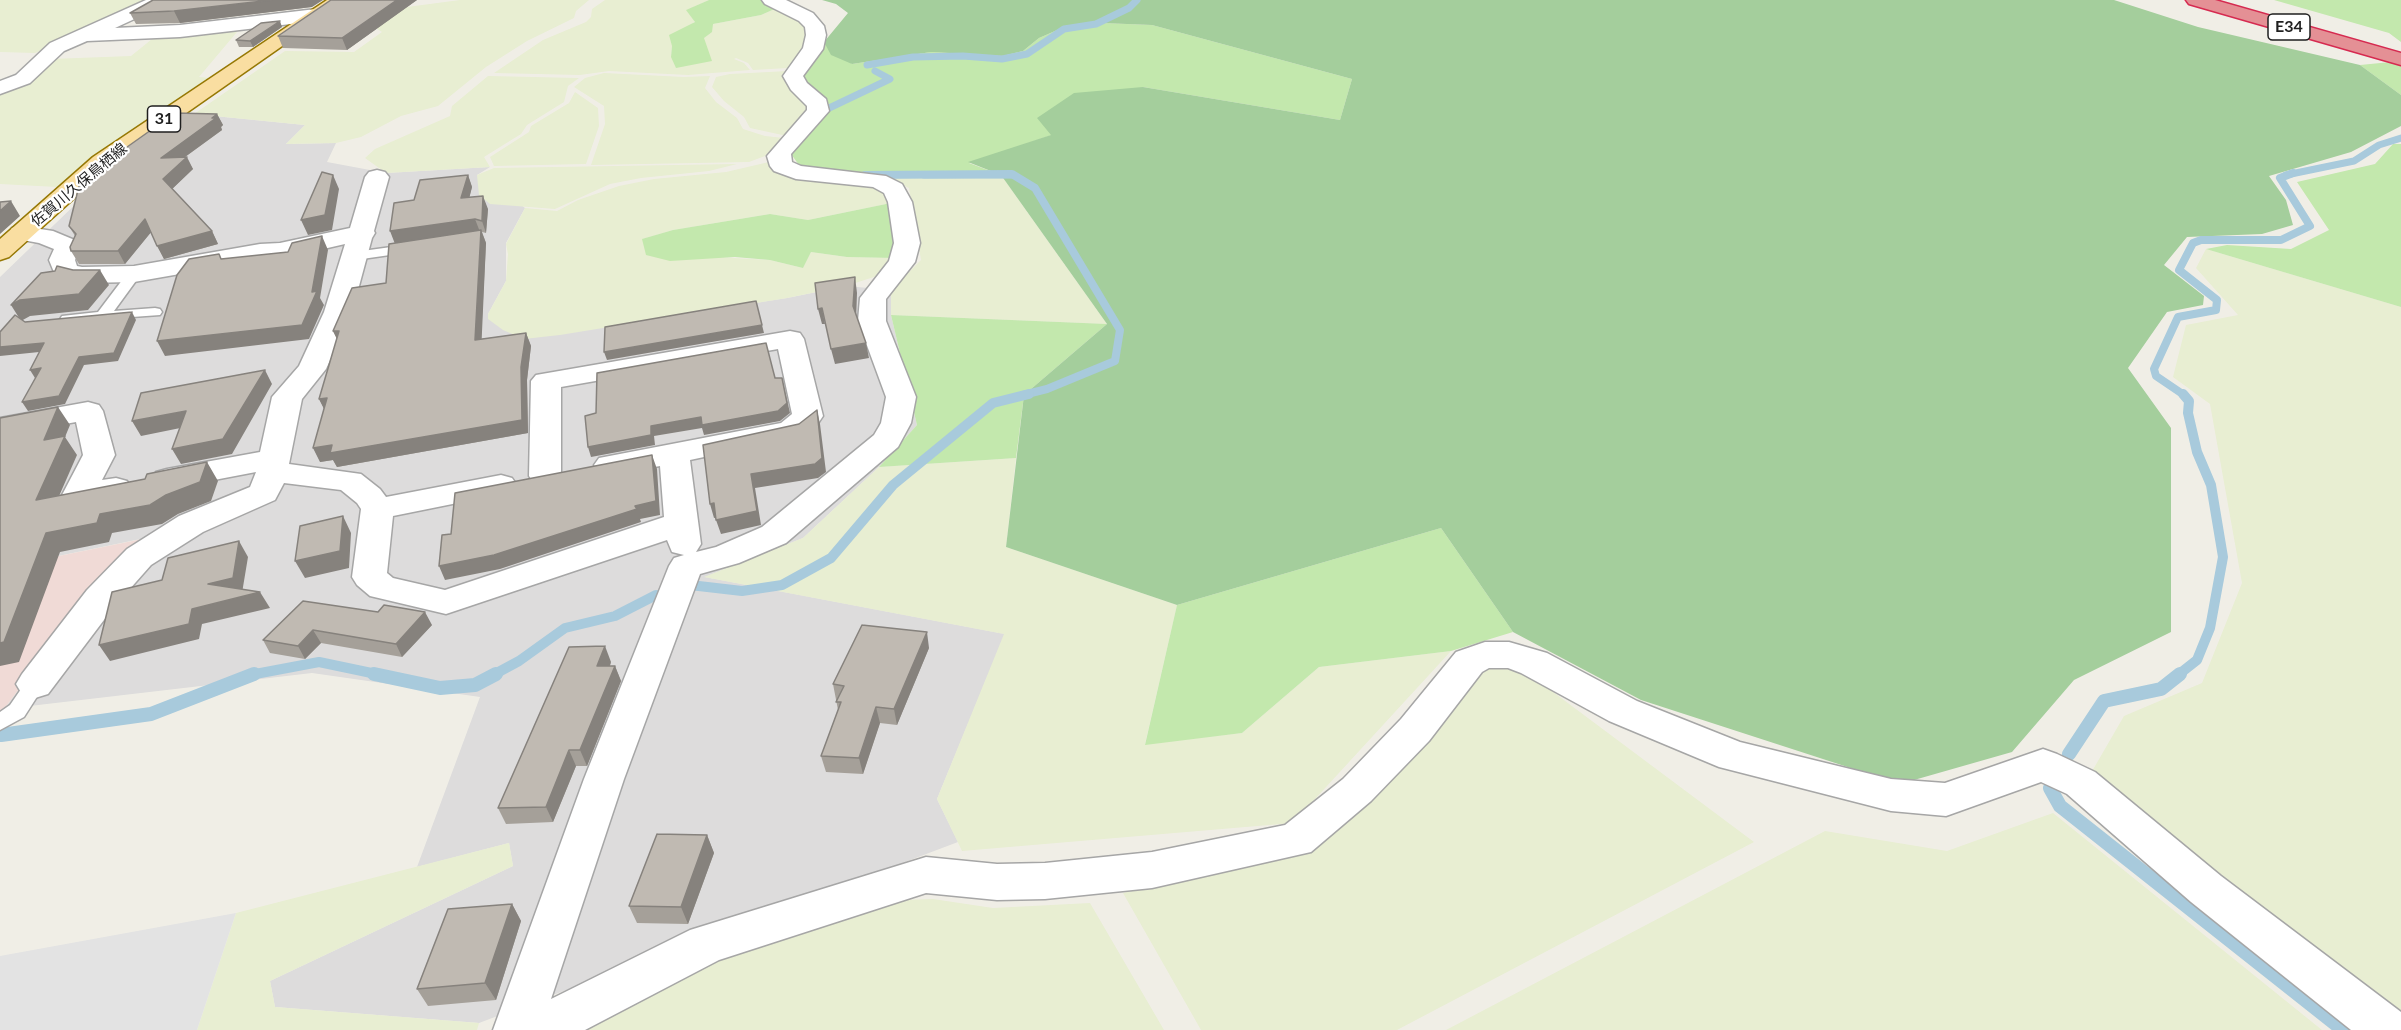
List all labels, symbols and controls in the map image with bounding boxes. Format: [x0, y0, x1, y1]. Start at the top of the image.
road number: E34 [2268, 14, 2310, 40]
road number: 31 [148, 106, 180, 132]
street label: 佐賀川久保鳥栖線 [27, 140, 131, 230]

